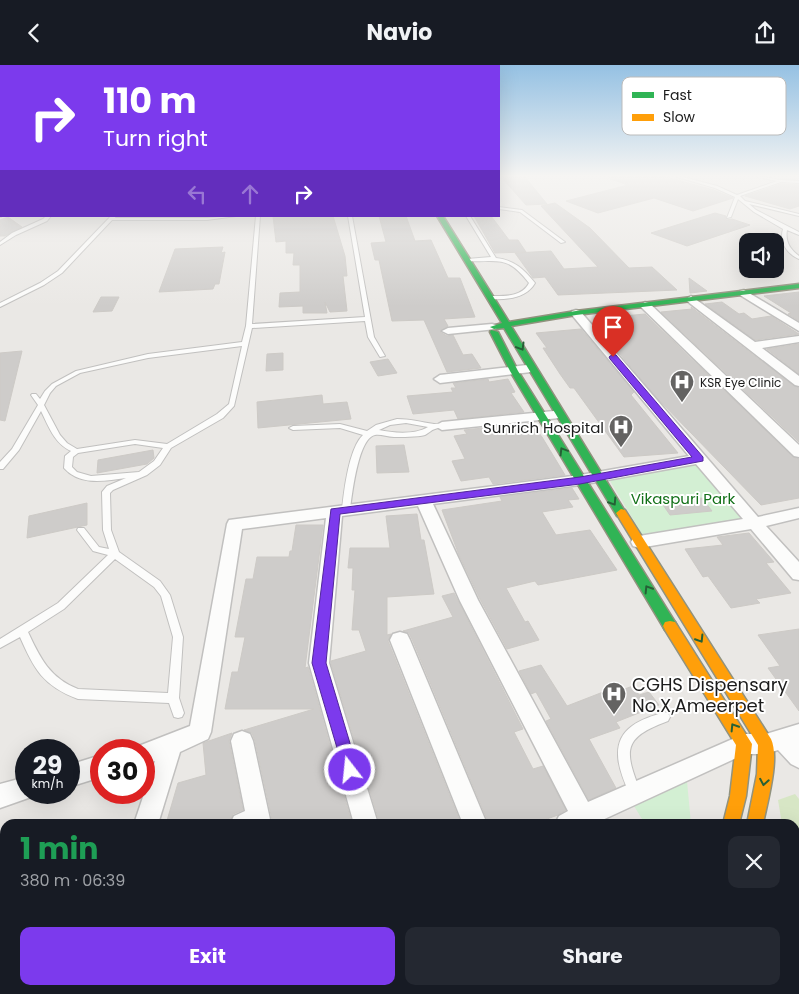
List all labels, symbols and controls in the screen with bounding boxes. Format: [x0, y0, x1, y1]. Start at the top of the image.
text: Navio [367, 17, 432, 48]
icon: back [20, 19, 48, 47]
icon: share [751, 19, 779, 47]
text: 110 m [103, 76, 197, 125]
legend [622, 77, 786, 135]
icon: right [20, 85, 85, 150]
text: Fast [663, 85, 692, 105]
text: Slow [663, 107, 696, 127]
text: Turn right [103, 123, 208, 154]
icon: left [183, 180, 211, 208]
icon: ahead [236, 180, 264, 208]
icon: right [289, 180, 317, 208]
map controls [739, 233, 784, 278]
button: sound [739, 233, 784, 278]
pin [592, 306, 634, 357]
icon: arrive [599, 313, 627, 341]
one-way arrow [514, 342, 524, 351]
hospital icon: KSR Eye Clinic [669, 369, 695, 403]
place label: KSR Eye Clinic [700, 374, 781, 391]
hospital icon: Sunrich Hospital [608, 414, 634, 448]
place label: Sunrich Hospital [483, 417, 604, 438]
one-way arrow [559, 447, 569, 456]
park label: Vikaspuri Park [631, 488, 736, 509]
one-way arrow [607, 496, 617, 505]
one-way arrow [645, 585, 655, 594]
one-way arrow [694, 633, 704, 642]
place label: CGHS Dispensary No.X,Ameerpet [632, 672, 788, 718]
hospital icon: CGHS Dispensary No.X,Ameerpet [601, 681, 627, 715]
one-way arrow [730, 723, 740, 732]
speed limit sign: 30 [90, 739, 155, 804]
position arrow [323, 743, 375, 795]
text: 29 [33, 748, 62, 783]
text: km/h [32, 775, 63, 792]
one-way arrow [759, 778, 769, 787]
text: 1 min [20, 827, 98, 870]
button: close [728, 836, 780, 888]
text: 380 m · 06:39 [20, 869, 125, 892]
button: Exit [20, 927, 395, 985]
button: Share [405, 927, 780, 985]

